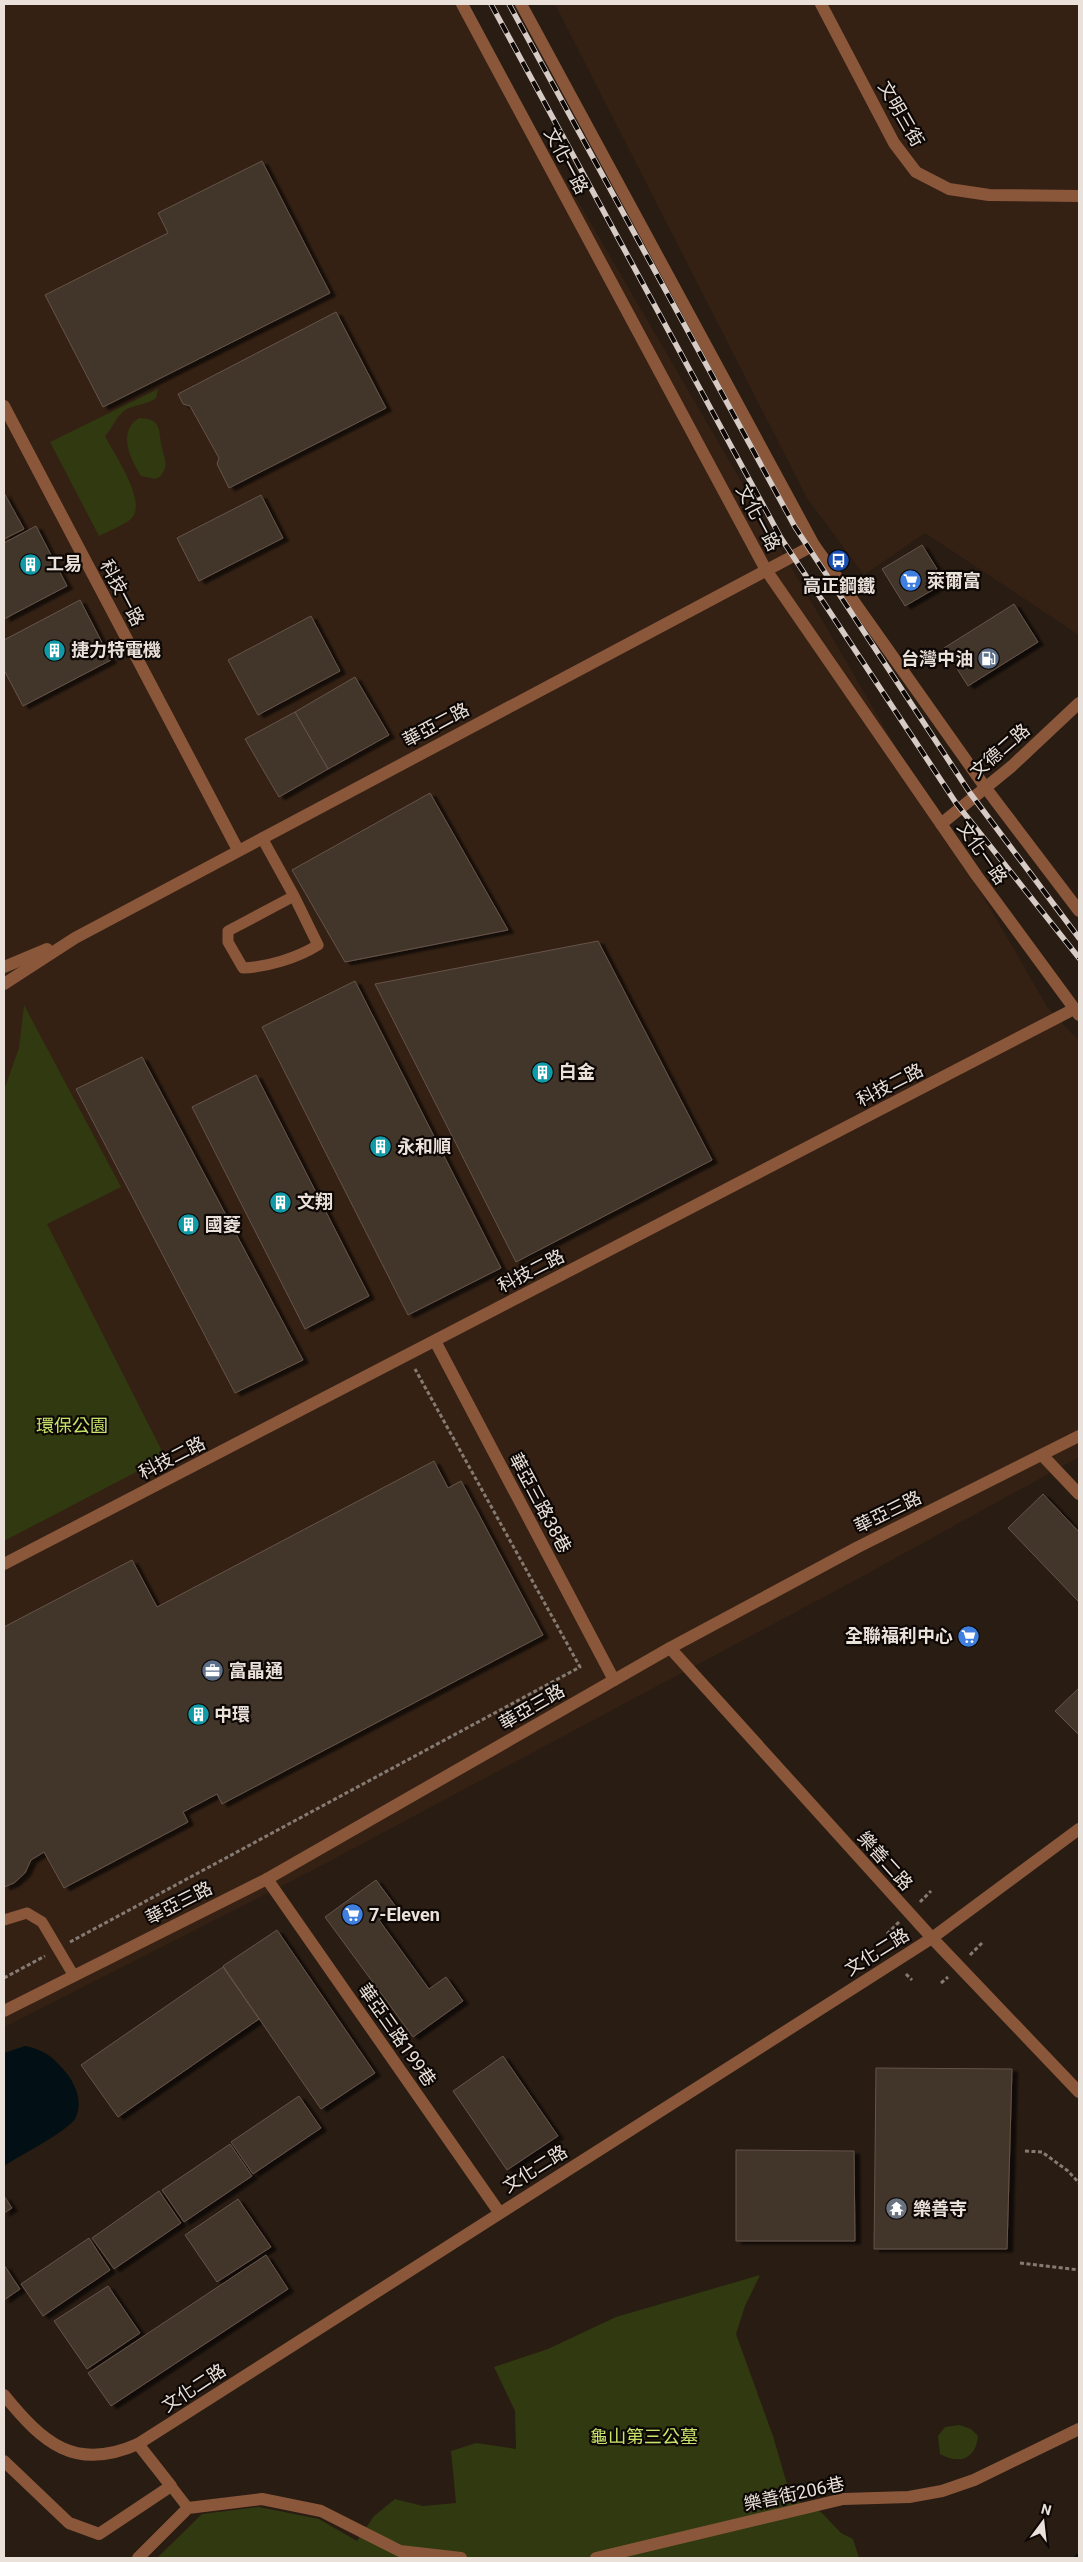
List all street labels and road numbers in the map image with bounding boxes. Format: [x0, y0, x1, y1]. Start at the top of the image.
street label: 文明三街 [874, 77, 929, 150]
street label: 文化一路 [540, 124, 593, 197]
street label: 文化一路 [732, 481, 785, 554]
street label: 科技一路 [96, 556, 149, 629]
street label: 華亞二路 [399, 698, 472, 751]
street label: 文德二路 [966, 719, 1034, 782]
street label: 文化一路 [953, 817, 1012, 888]
street label: 科技二路 [853, 1059, 927, 1110]
street label: 科技二路 [494, 1245, 568, 1296]
street label: 科技二路 [135, 1432, 209, 1483]
street label: 華亞三路38巷 [505, 1449, 576, 1556]
street label: 華亞三路 [851, 1486, 925, 1537]
street label: 華亞三路 [495, 1679, 568, 1734]
street label: 樂善二路 [853, 1827, 917, 1894]
street label: 華亞三路 [142, 1877, 216, 1928]
street label: 文化二路 [841, 1924, 913, 1980]
street label: 華亞三路199巷 [354, 1979, 441, 2090]
street label: 文化二路 [499, 2141, 571, 2197]
street label: 文化二路 [158, 2359, 230, 2416]
street label: 樂善街206巷 [742, 2473, 846, 2514]

